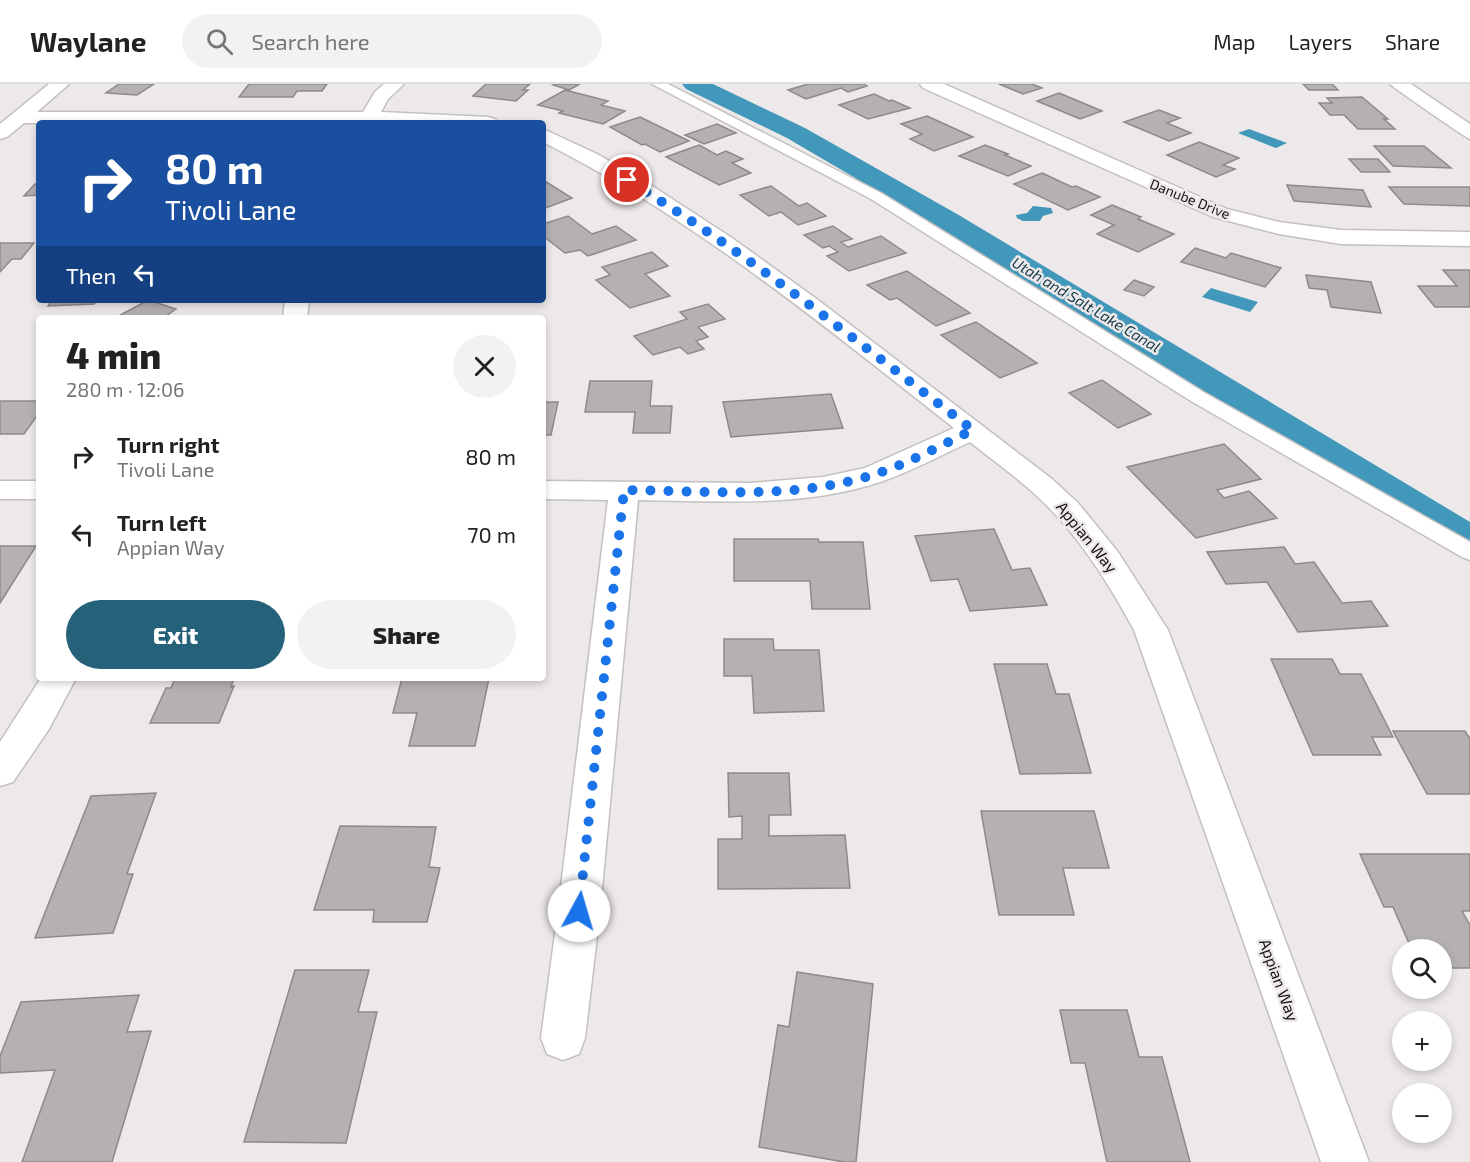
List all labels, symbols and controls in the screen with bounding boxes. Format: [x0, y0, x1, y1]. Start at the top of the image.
search box [182, 14, 602, 68]
text: Waylane [30, 24, 146, 58]
icon: search [203, 25, 236, 58]
text: Search here [251, 28, 370, 54]
text: Map [1213, 29, 1255, 54]
text: Layers [1288, 29, 1352, 54]
text: Share [1385, 29, 1440, 54]
text: 80 m [165, 142, 264, 192]
icon: right [66, 144, 144, 222]
pin [601, 154, 652, 205]
icon: arrive [610, 163, 643, 196]
street label: Danube Drive [1148, 175, 1233, 222]
text: Tivoli Lane [165, 193, 297, 225]
water label: Utah and Salt Lake Canal [1009, 253, 1164, 356]
icon: left [128, 258, 161, 291]
text: Then [66, 262, 116, 288]
text: 4 min [66, 333, 161, 376]
button: close [453, 335, 516, 398]
text: 280 m · 12:06 [66, 377, 184, 401]
text: Turn right [117, 431, 219, 457]
icon: right [66, 440, 99, 473]
text: 80 m [465, 443, 516, 469]
text: Tivoli Lane [117, 457, 214, 481]
street label: Appian Way [1053, 497, 1122, 577]
text: Turn left [117, 509, 206, 535]
icon: left [66, 518, 99, 551]
text: 70 m [467, 521, 516, 547]
text: Appian Way [117, 535, 225, 559]
button: Exit [66, 600, 285, 669]
button: Share [297, 600, 516, 669]
position arrow [547, 879, 611, 943]
street label: Appian Way [1256, 936, 1303, 1024]
map controls [1392, 939, 1452, 1143]
button: search [1392, 939, 1452, 999]
button: + [1392, 1011, 1452, 1071]
button: − [1392, 1083, 1452, 1143]

